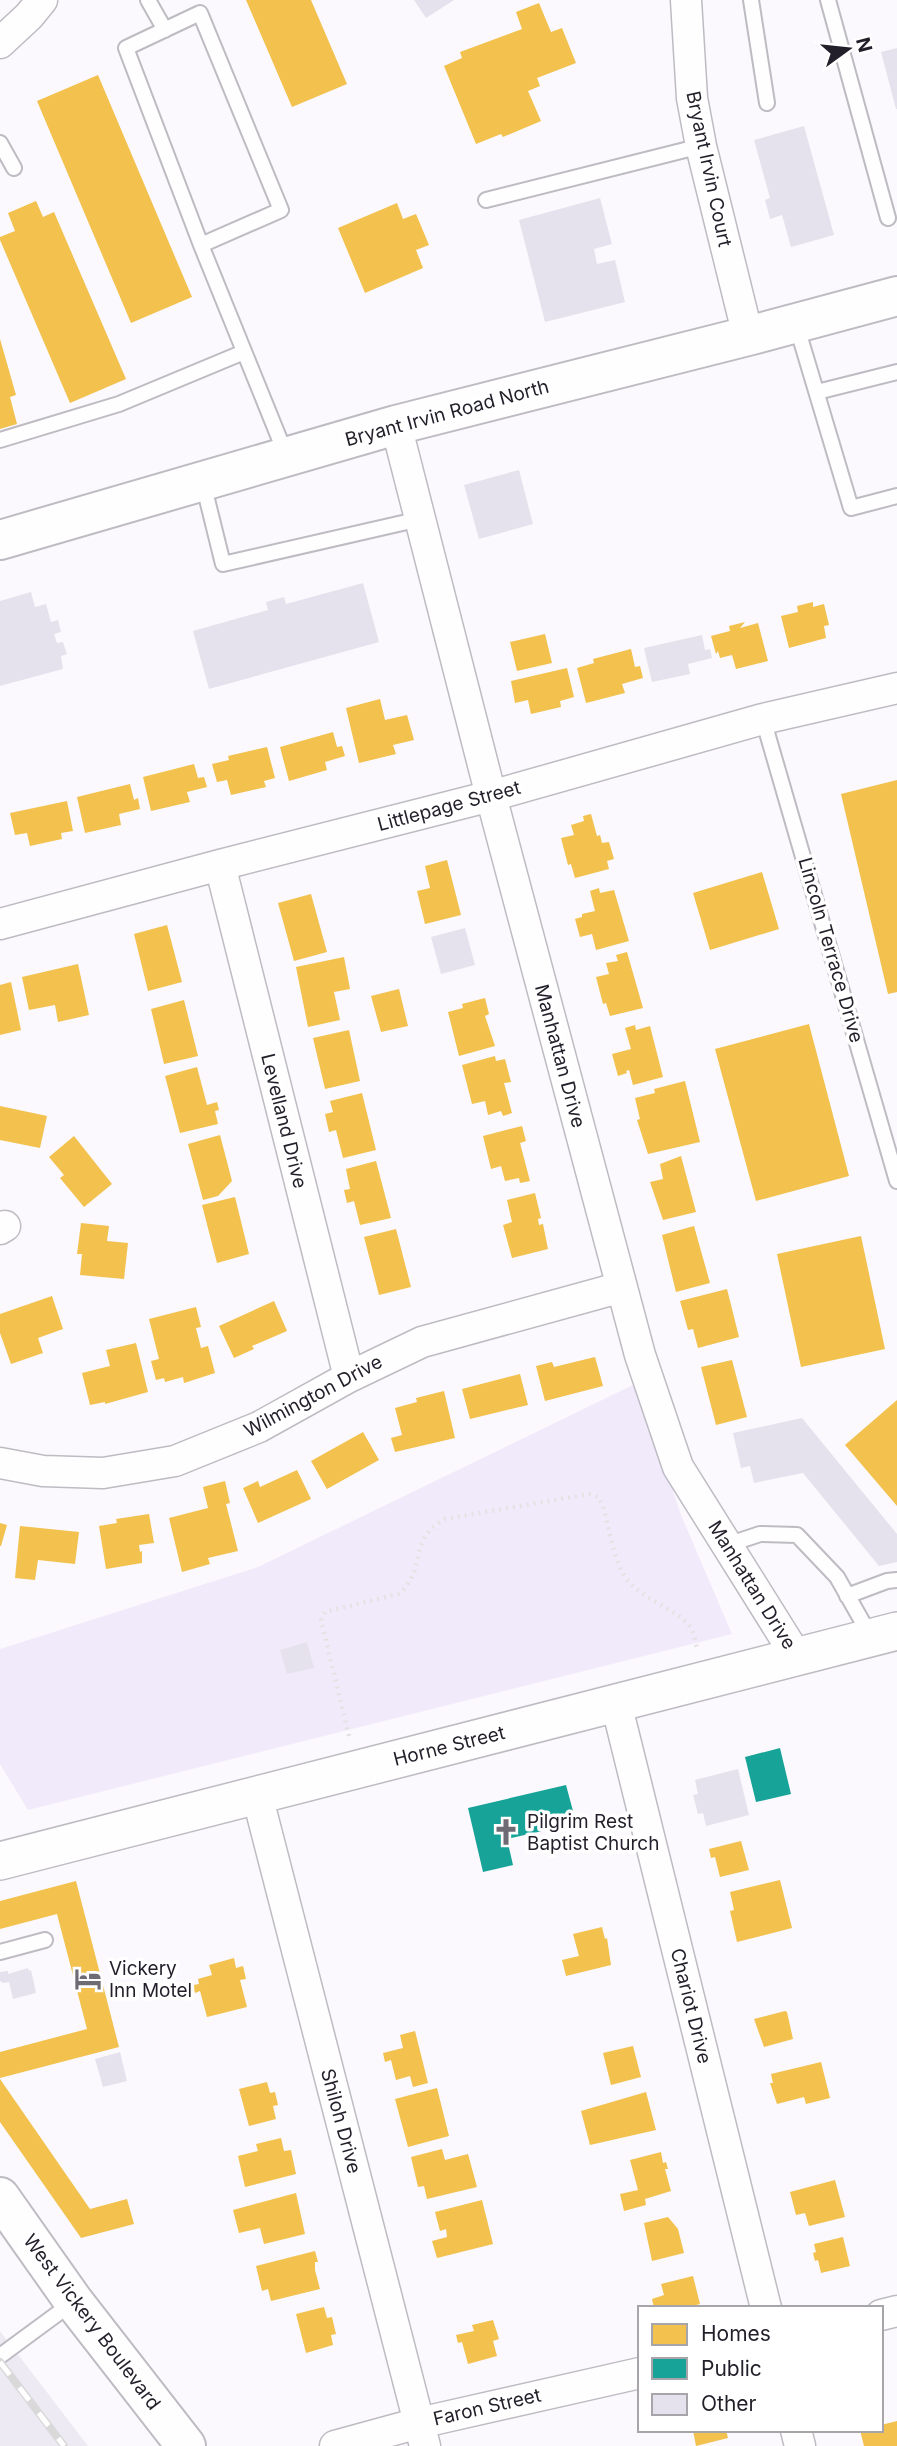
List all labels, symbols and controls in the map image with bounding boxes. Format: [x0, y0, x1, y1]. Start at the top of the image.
north arrow [813, 14, 883, 84]
text: N [851, 35, 877, 55]
street label: Bryant Irvin Court [681, 89, 737, 249]
street label: Bryant Irvin Road North [343, 375, 551, 451]
street label: Littlepage Street [375, 776, 523, 836]
street label: Lincoln Terrace Drive [794, 855, 868, 1045]
street label: Manhattan Drive [530, 982, 590, 1130]
street label: Levelland Drive [256, 1051, 312, 1191]
street label: Wilmington Drive [240, 1350, 386, 1442]
street label: Manhattan Drive [703, 1516, 801, 1654]
street label: Horne Street [391, 1721, 507, 1771]
place label: Pilgrim Rest Baptist Church [527, 1810, 659, 1855]
church icon: Pilgrim Rest Baptist Church [491, 1817, 521, 1847]
street label: Chariot Drive [666, 1946, 716, 2066]
place label: Vickery Inn Motel [109, 1957, 192, 2002]
hotel icon: Vickery Inn Motel [73, 1964, 103, 1994]
street label: Shiloh Drive [316, 2066, 366, 2176]
street label: West Vickery Boulevard [19, 2230, 165, 2414]
legend [638, 2306, 883, 2432]
text: Homes [701, 2321, 771, 2346]
text: Public [701, 2356, 762, 2381]
street label: Faron Street [431, 2383, 543, 2431]
text: Other [701, 2391, 757, 2416]

